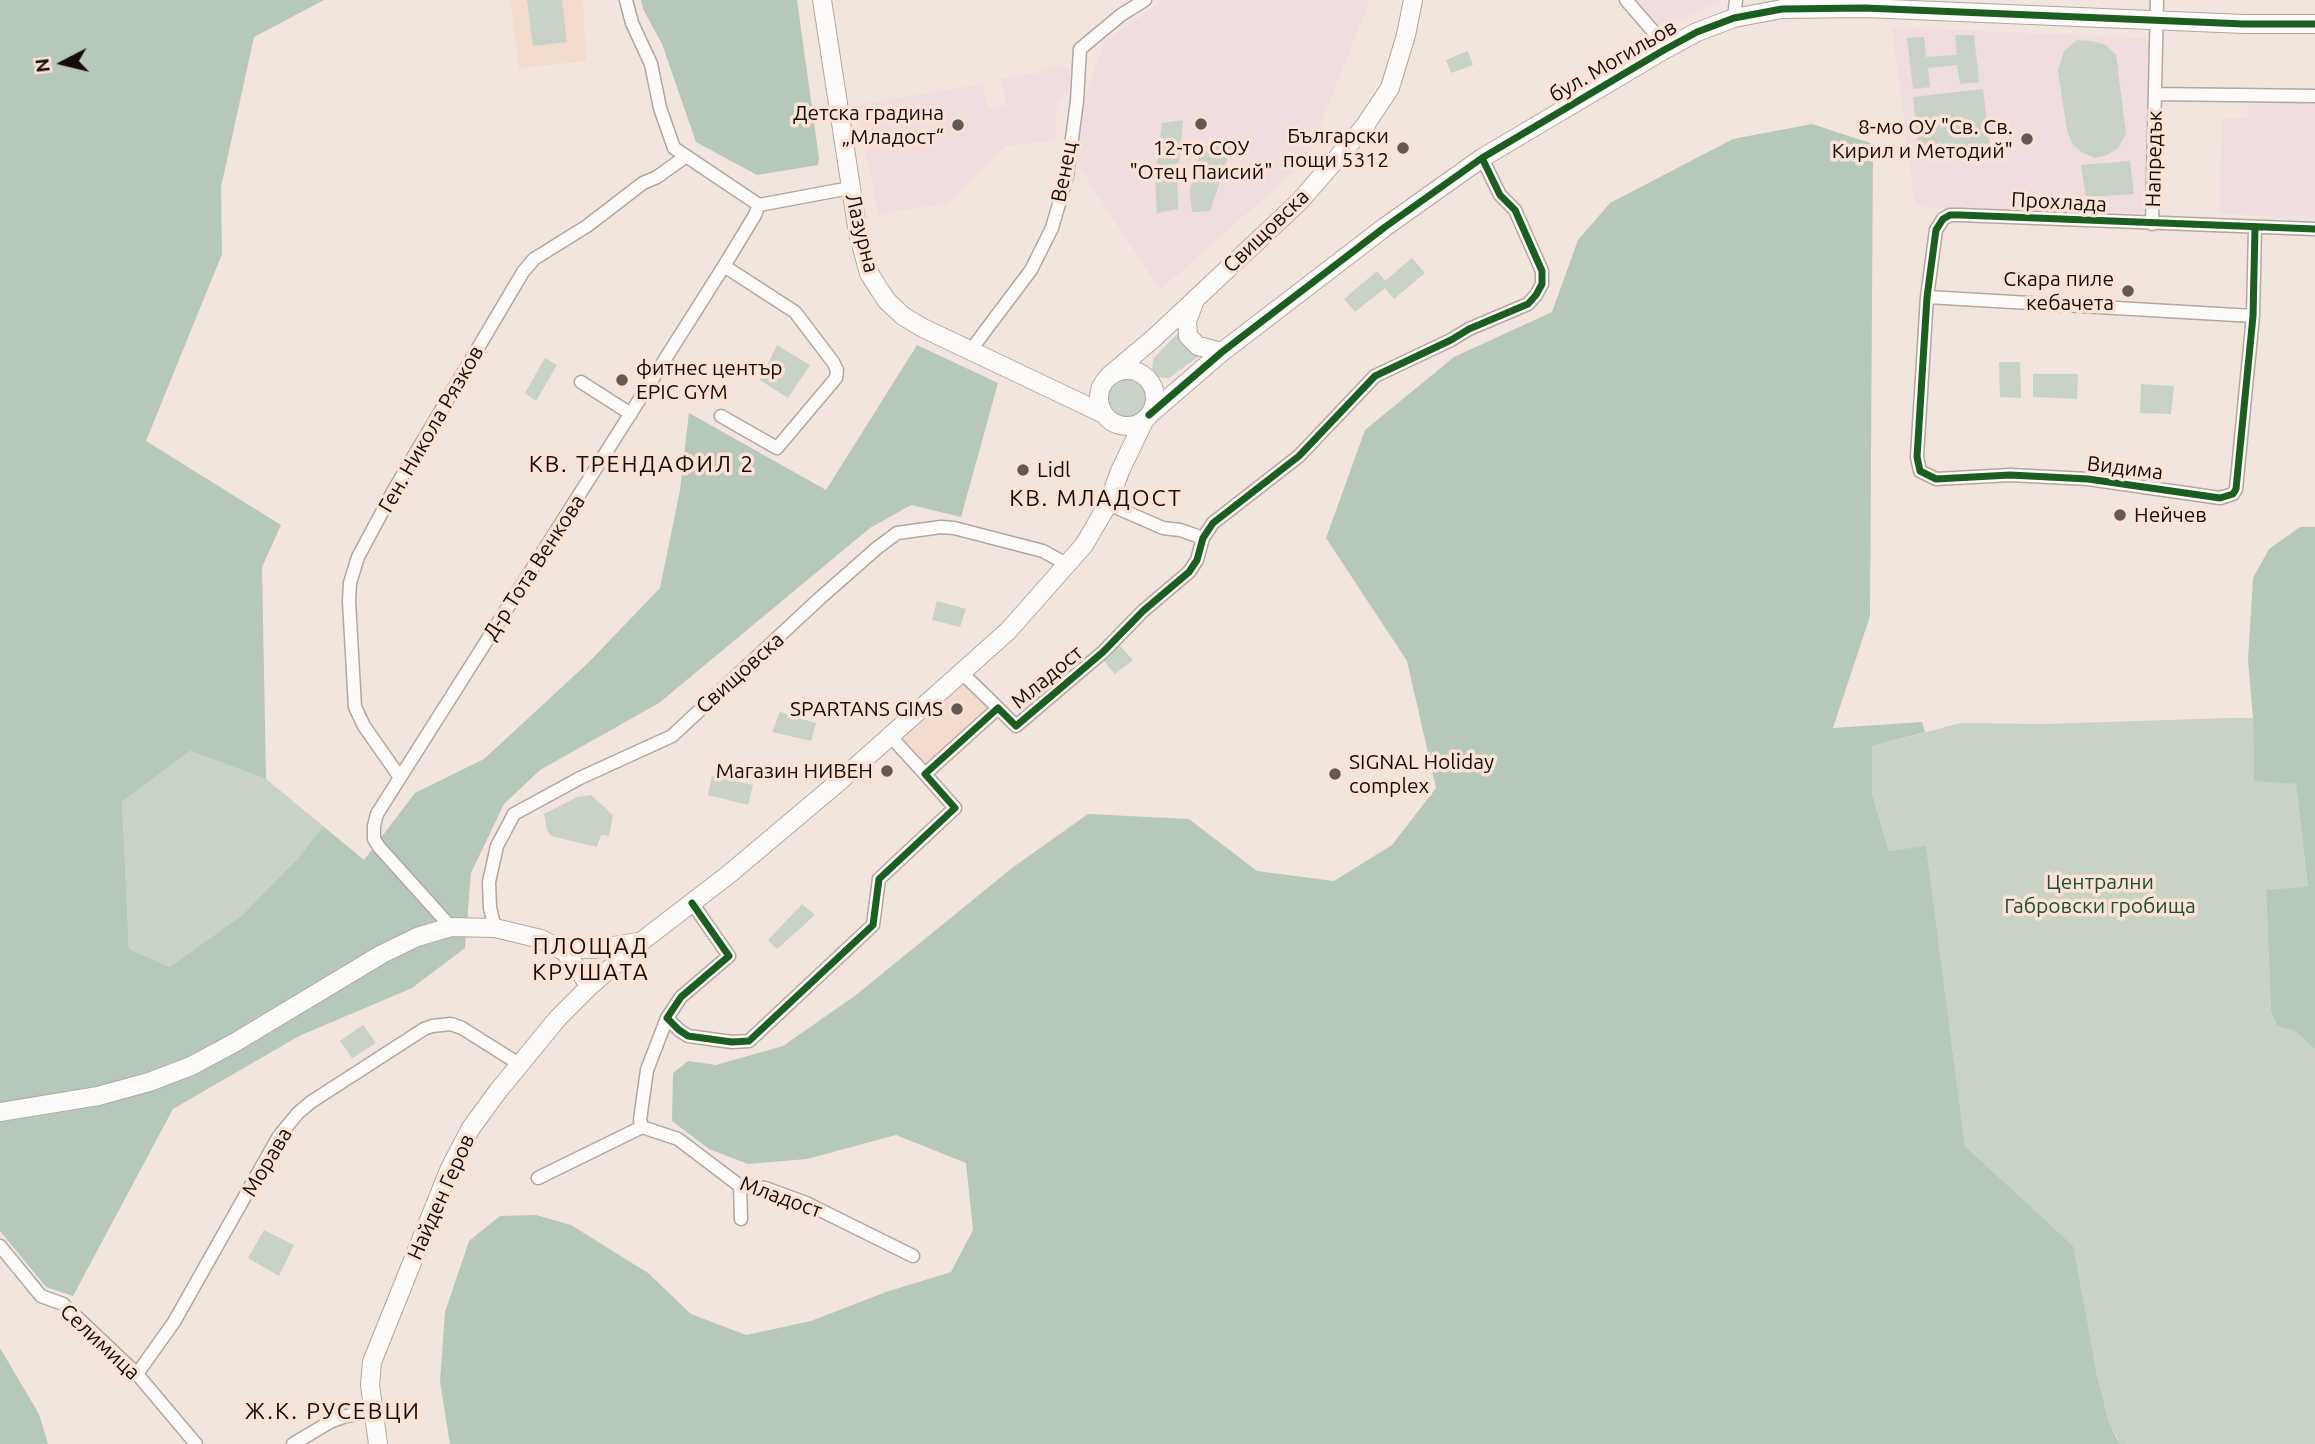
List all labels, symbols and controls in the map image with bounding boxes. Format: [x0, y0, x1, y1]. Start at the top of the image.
street label: бул. Могильов [1545, 14, 1681, 108]
north arrow [28, 28, 98, 98]
text: N [30, 57, 54, 74]
place label: Детска градина „Младост“ [793, 100, 944, 150]
street label: Напредък [2141, 110, 2167, 208]
place label: 8-мо ОУ "Св. Св. Кирил и Методий" [1832, 114, 2013, 164]
marker: 12-то СОУ "Отец Паисий" [1193, 116, 1209, 132]
marker: Детска градина „Младост“ [950, 117, 966, 133]
place label: Български пощи 5312 [1283, 123, 1389, 173]
marker: 8-мо ОУ "Св. Св. Кирил и Методий" [2019, 131, 2035, 147]
place label: 12-то СОУ "Отец Паисий" [1129, 135, 1273, 185]
street label: Венец [1046, 140, 1082, 204]
marker: Български пощи 5312 [1395, 140, 1411, 156]
street label: Свищовска [1218, 184, 1314, 278]
street label: Прохлада [2010, 187, 2108, 217]
street label: Лазурна [840, 191, 884, 275]
place label: Скара пиле кебачета [2003, 266, 2114, 316]
marker: Скара пиле кебачета [2120, 283, 2136, 299]
street label: Ген. Никола Рязков [373, 341, 489, 517]
place label: фитнес център EPIC GYM [636, 355, 783, 405]
marker: фитнес център EPIC GYM [614, 372, 630, 388]
district label: КВ. ТРЕНДАФИЛ 2 [531, 450, 753, 478]
street label: Видима [2085, 451, 2165, 485]
place label: Lidl [1037, 457, 1071, 483]
marker: Lidl [1015, 462, 1031, 478]
district label: КВ. МЛАДОСТ [1011, 484, 1181, 512]
street label: Д-р Тота Венкова [478, 490, 590, 644]
place label: Нейчев [2134, 502, 2207, 528]
marker: Нейчев [2112, 507, 2128, 523]
street label: Свищовска [691, 627, 789, 719]
street label: Младост [1006, 640, 1088, 714]
place label: SPARTANS GIMS [790, 696, 943, 722]
marker: SPARTANS GIMS [949, 701, 965, 717]
place label: SIGNAL Holiday complex [1349, 749, 1494, 799]
place label: Магазин НИВЕН [716, 758, 873, 784]
marker: Магазин НИВЕН [879, 763, 895, 779]
marker: SIGNAL Holiday complex [1327, 766, 1343, 782]
park label: Централни Габровски гробища [2004, 869, 2196, 919]
district label: ПЛОЩАД КРУШАТА [533, 932, 649, 986]
street label: Морава [237, 1123, 297, 1201]
street label: Найден Геров [402, 1130, 480, 1264]
street label: Младост [737, 1171, 825, 1223]
street label: Селимица [55, 1299, 145, 1385]
district label: Ж.К. РУСЕВЦИ [247, 1397, 419, 1425]

